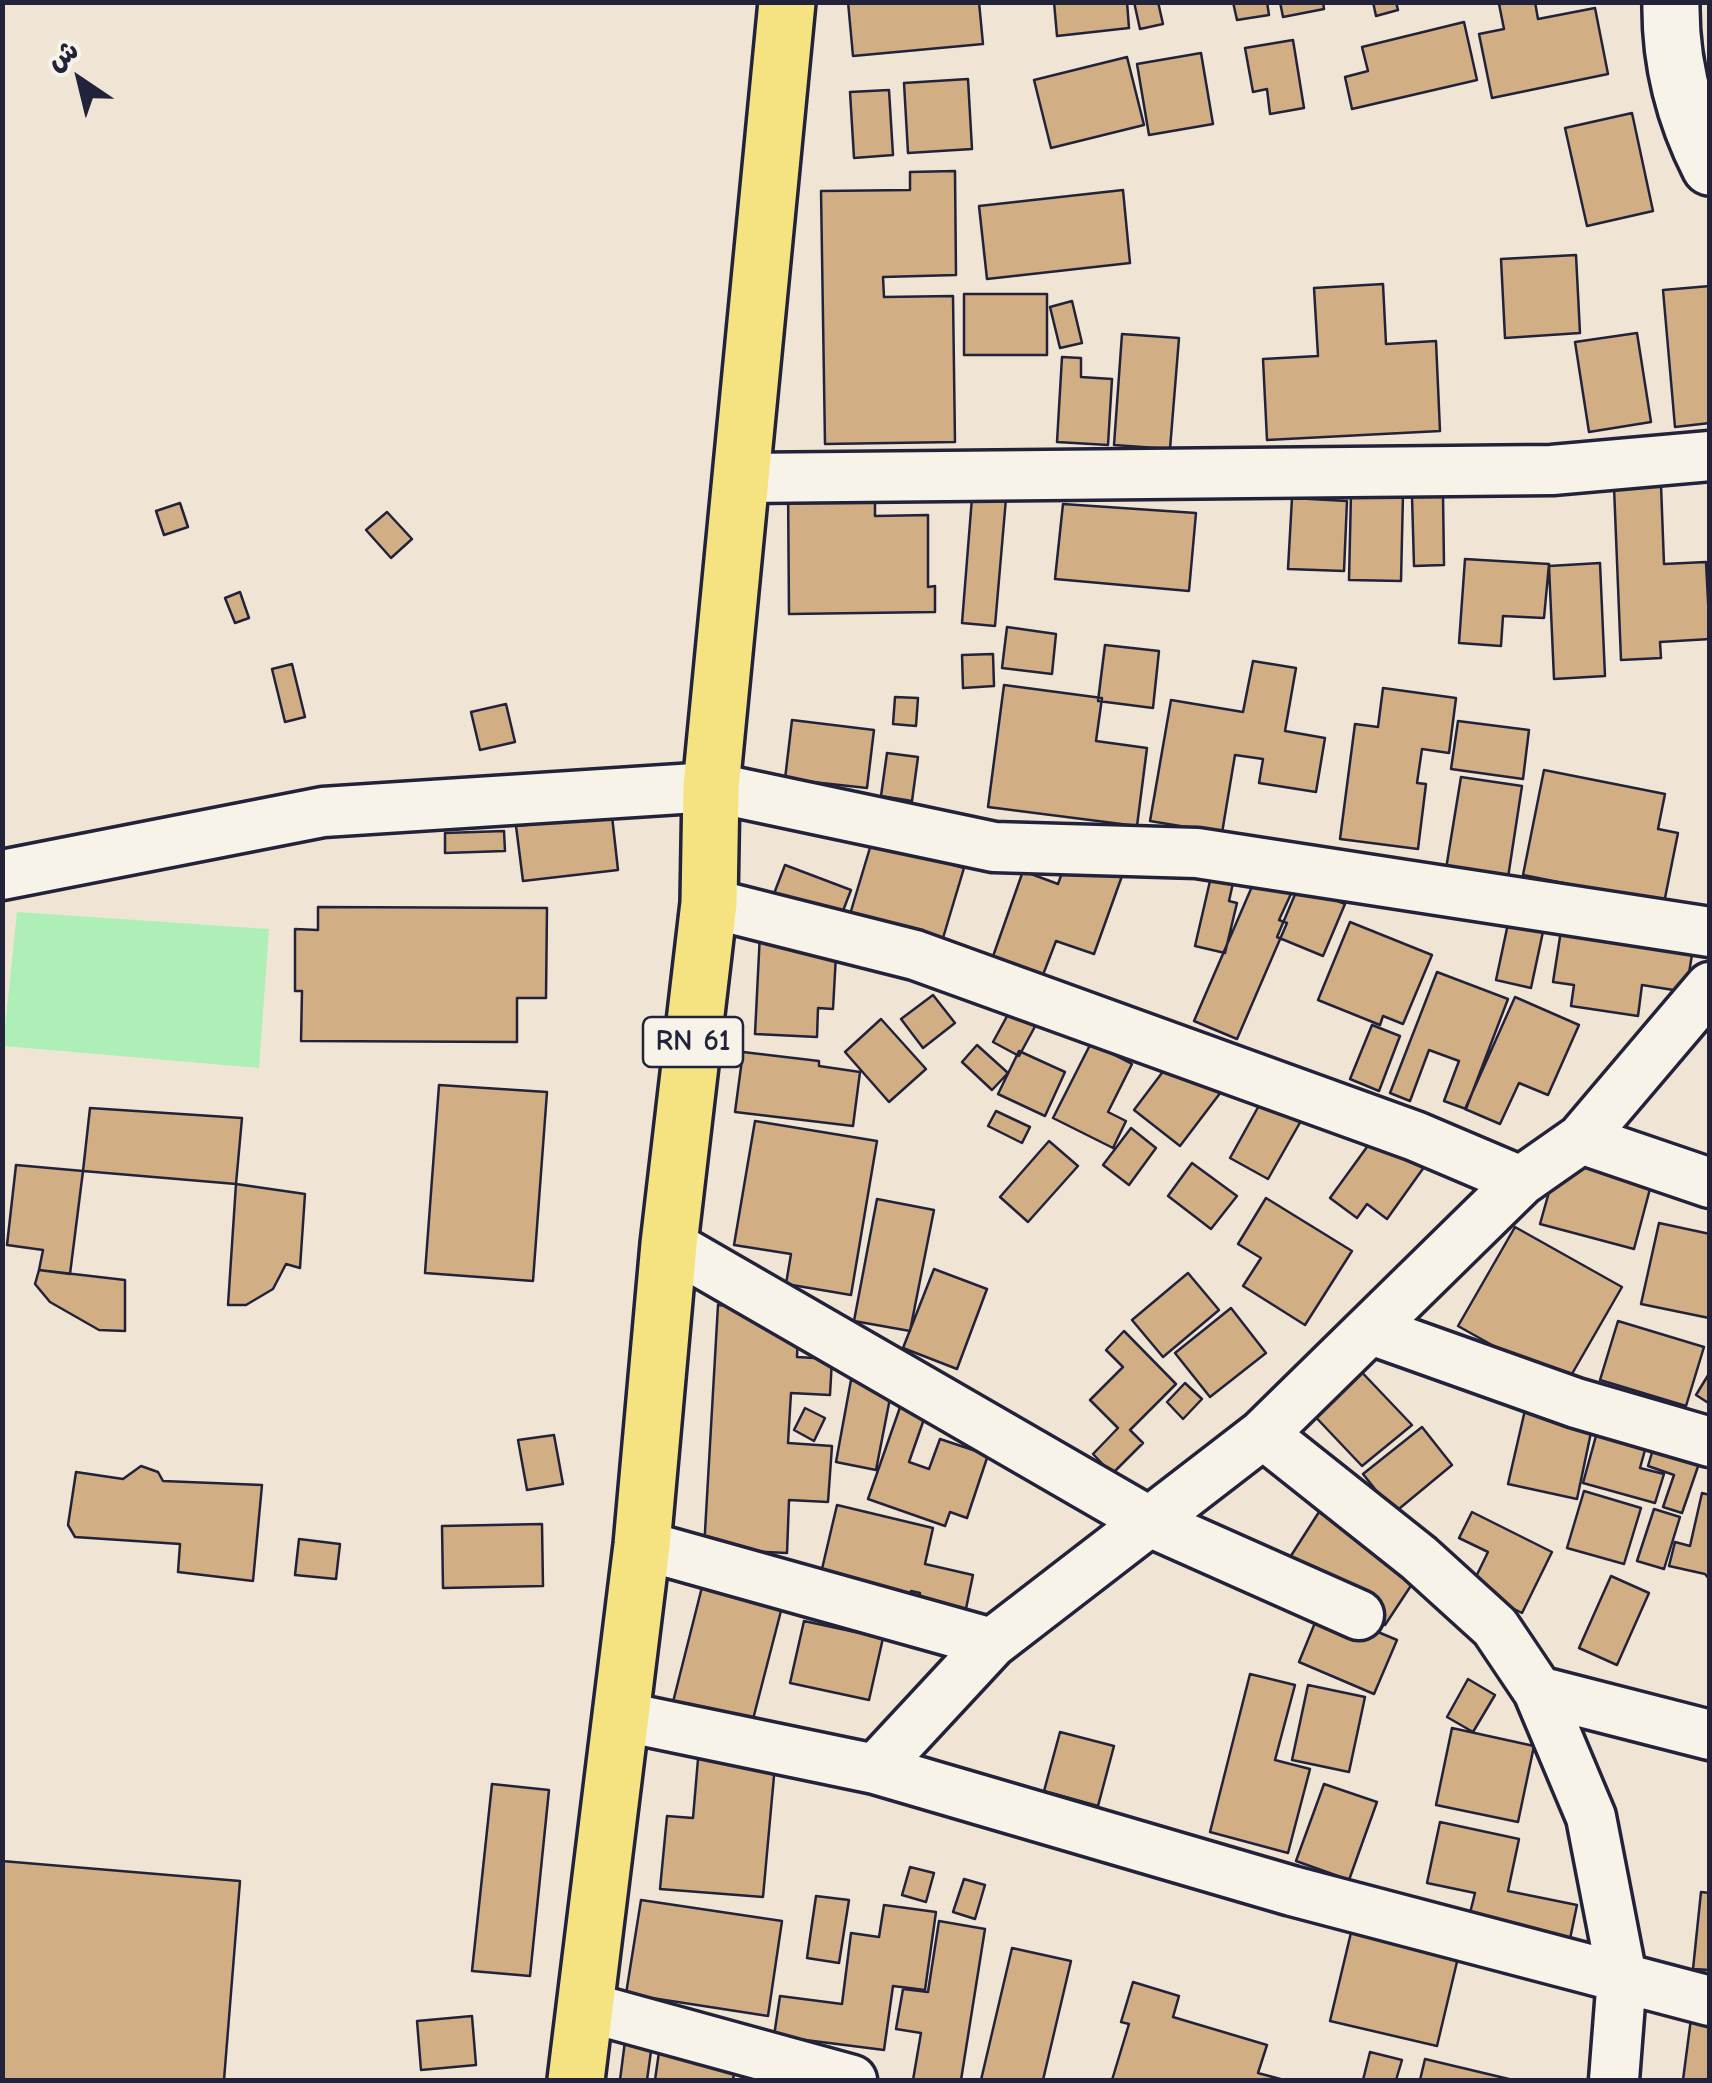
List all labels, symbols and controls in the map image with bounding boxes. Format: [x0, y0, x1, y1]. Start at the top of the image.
north arrow [30, 30, 130, 130]
text: ش [41, 33, 85, 77]
road number: RN 61 [643, 1017, 743, 1067]

